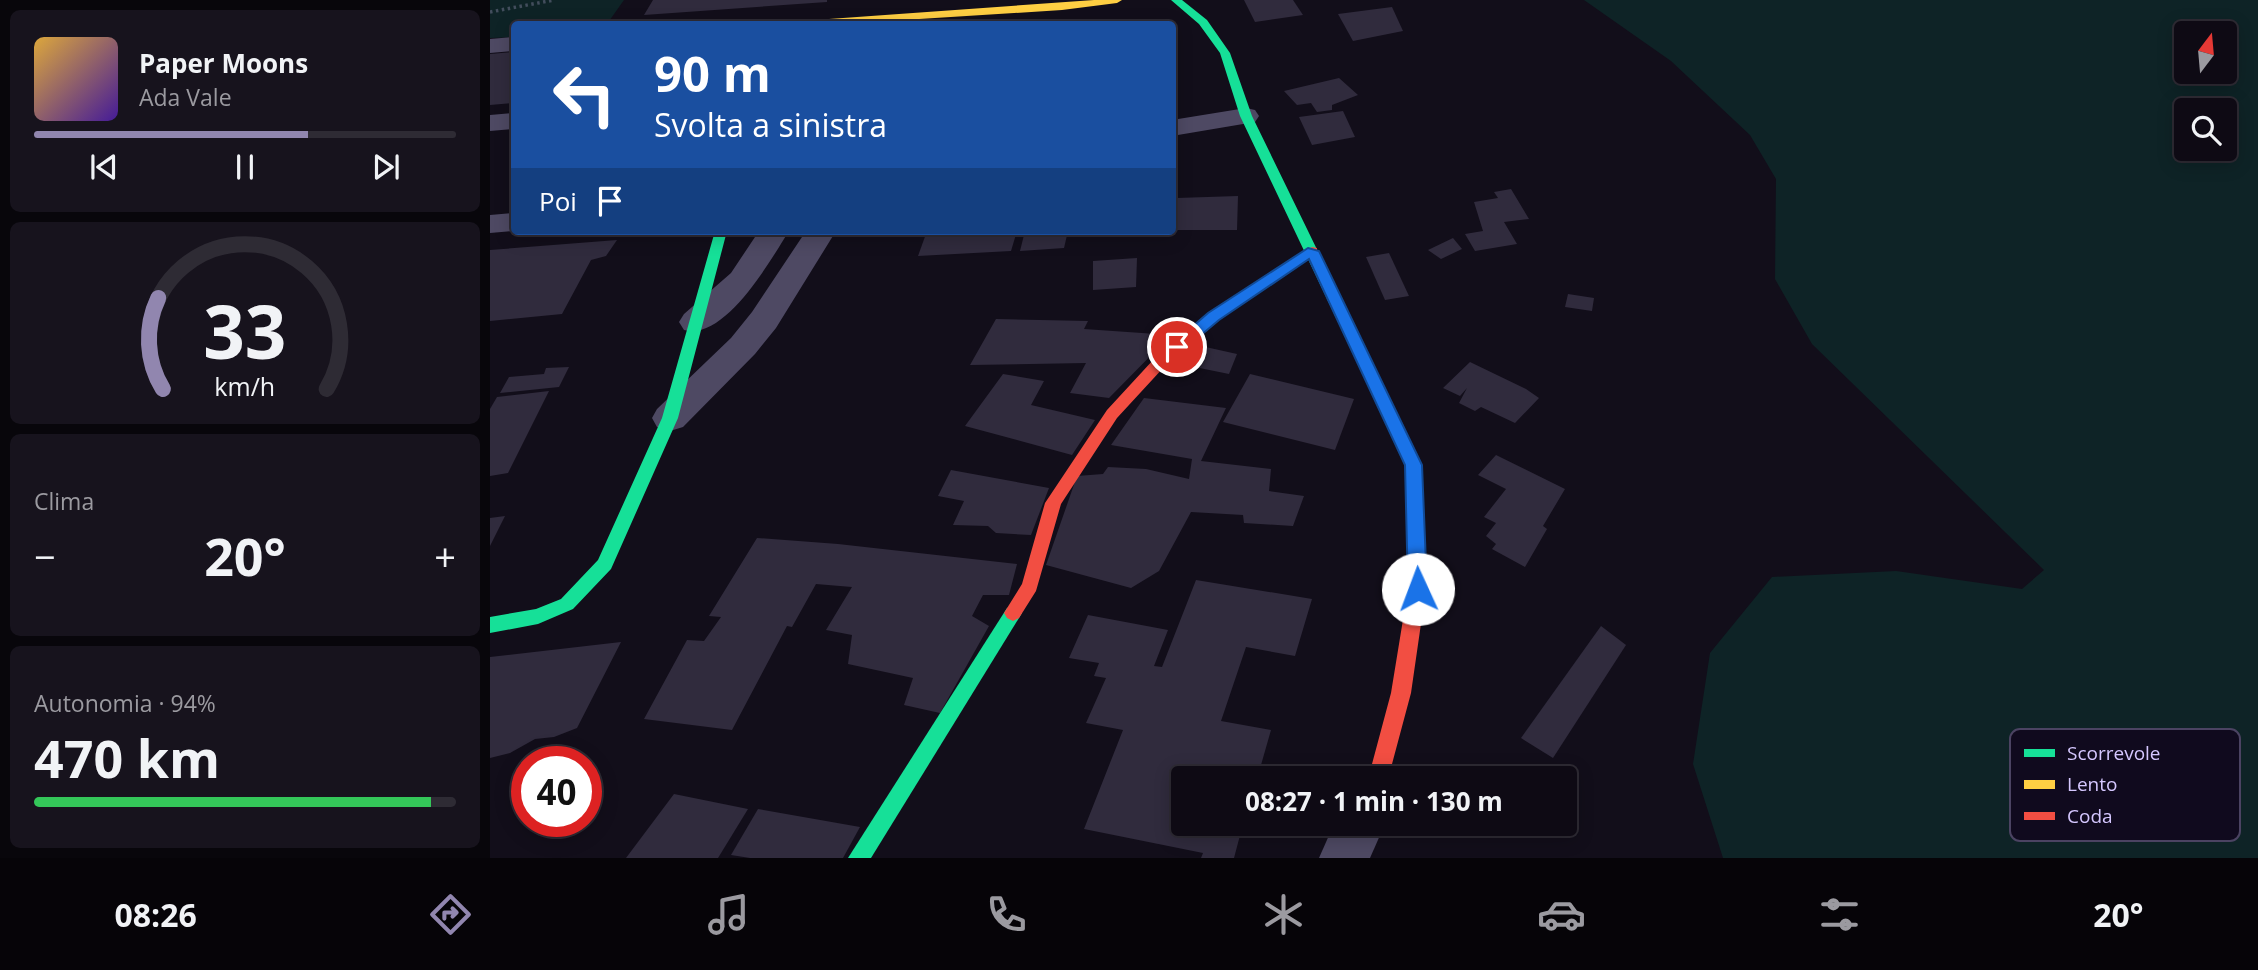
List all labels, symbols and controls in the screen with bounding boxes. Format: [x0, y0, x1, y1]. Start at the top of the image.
north arrow [2174, 21, 2236, 84]
map controls [2174, 21, 2237, 161]
text: 90 m [654, 40, 771, 106]
text: Paper Moons [139, 45, 308, 81]
icon: left [539, 49, 630, 140]
text: Ada Vale [139, 81, 232, 113]
button: search [2174, 98, 2237, 161]
text: Svolta a sinistra [654, 103, 887, 146]
icon: previous [85, 148, 123, 186]
icon: pause [226, 148, 264, 186]
icon: next [367, 148, 405, 186]
icon: arrive [591, 182, 629, 220]
text: Poi [539, 183, 577, 219]
text: 33 [203, 281, 287, 380]
pin [1147, 317, 1207, 377]
icon: arrive [1158, 328, 1196, 366]
text: km/h [215, 369, 275, 403]
text: Clima [34, 485, 94, 517]
text: 20° [204, 520, 286, 591]
text: − [34, 530, 56, 582]
text: + [434, 530, 456, 582]
position arrow [1381, 552, 1455, 626]
text: Autonomia · 94% [34, 687, 216, 719]
text: 470 km [34, 722, 220, 793]
legend [2010, 729, 2240, 841]
text: Scorrevole [2067, 740, 2161, 766]
speed limit sign: 40 [511, 746, 602, 837]
text: Lento [2067, 771, 2117, 797]
text: 08:27 · 1 min · 130 m [1245, 783, 1503, 819]
text: Coda [2067, 803, 2113, 829]
icon: directions [426, 890, 475, 939]
icon: music [704, 890, 753, 939]
icon: phone [982, 890, 1031, 939]
icon: climate [1259, 890, 1308, 939]
icon: car [1537, 890, 1586, 939]
icon: filters [1815, 890, 1864, 939]
text: 08:26 [114, 893, 197, 936]
text: 20° [2093, 893, 2144, 936]

